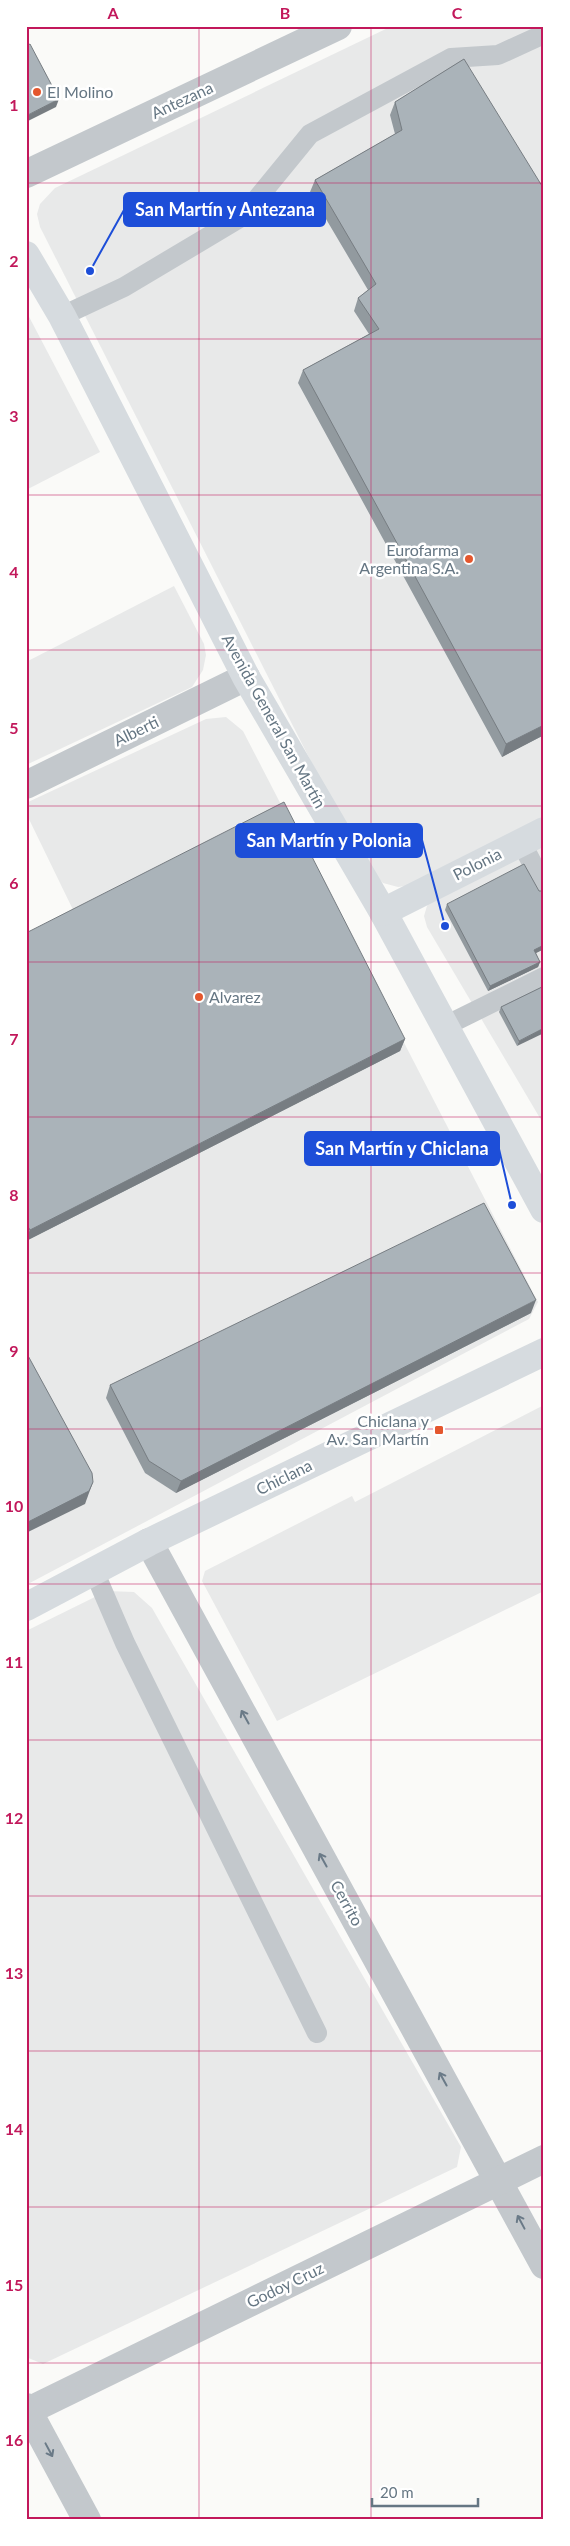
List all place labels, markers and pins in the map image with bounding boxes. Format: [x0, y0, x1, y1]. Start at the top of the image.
place label: El Molino [47, 82, 113, 101]
marker: El Molino [31, 86, 43, 98]
callout: San Martín y Antezana [124, 193, 325, 226]
place label: Eurofarma Argentina S.A. [359, 540, 459, 577]
marker: Eurofarma Argentina S.A. [463, 553, 475, 565]
callout: San Martín y Polonia [236, 824, 422, 857]
place label: Alvarez [209, 987, 261, 1006]
marker: Alvarez [193, 991, 205, 1003]
callout: San Martín y Chiclana [305, 1132, 499, 1165]
place label: Chiclana y Av. San Martín [327, 1411, 430, 1448]
marker: Chiclana y Av. San Martín [433, 1424, 445, 1436]

